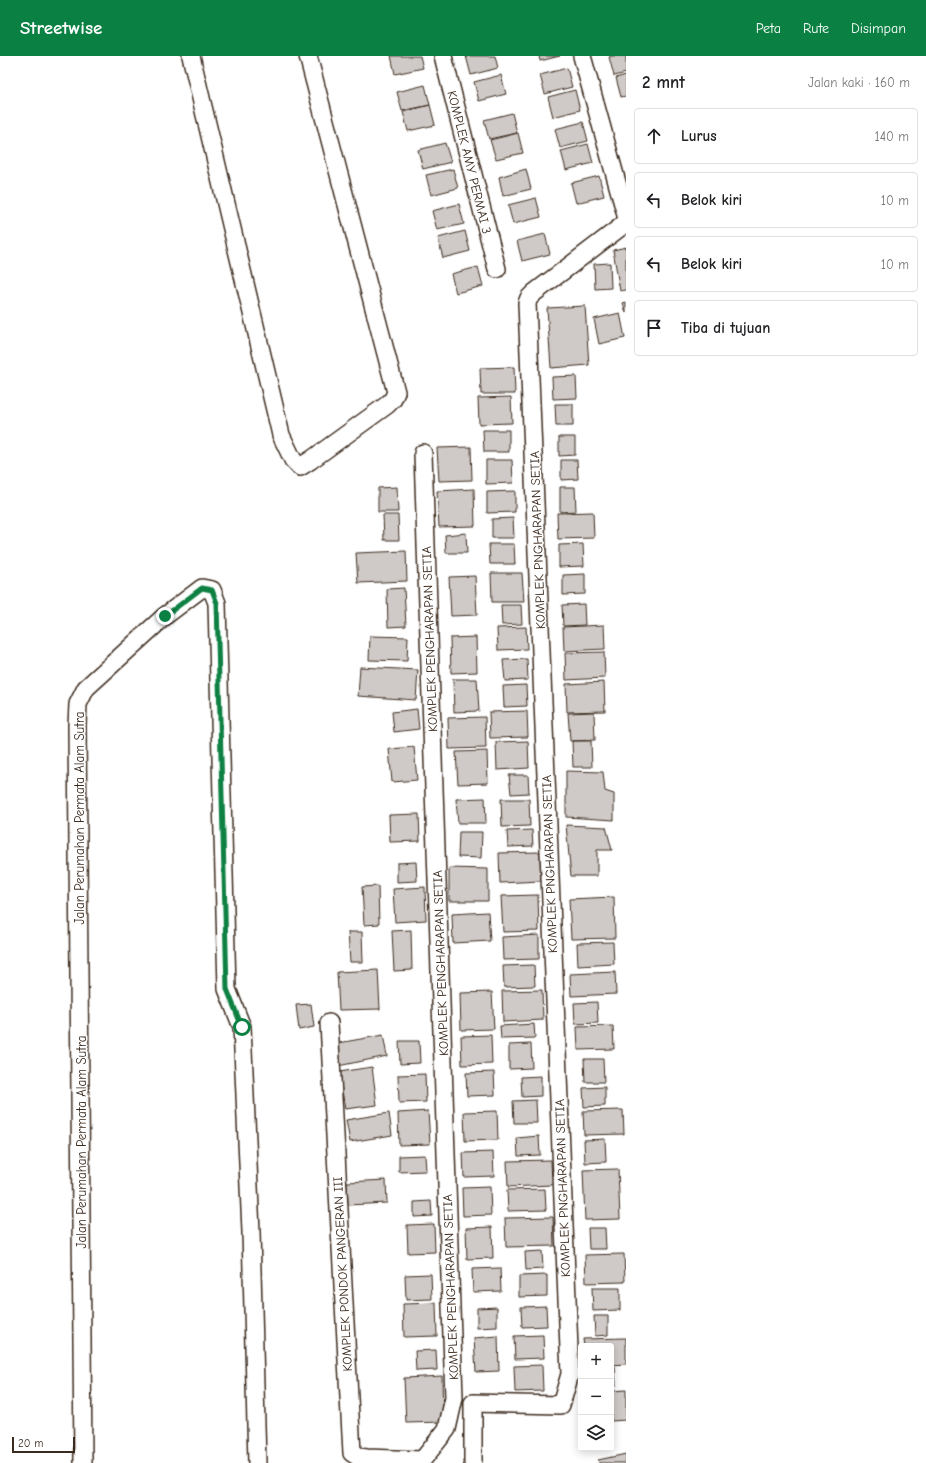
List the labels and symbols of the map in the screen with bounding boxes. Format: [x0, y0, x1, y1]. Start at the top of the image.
street label: KOMPLEK AMY PERMAI 3 [444, 89, 495, 235]
street label: KOMPLEK PNGHARAPAN SETIA [527, 450, 548, 629]
street label: KOMPLEK PENGHARAPAN SETIA [419, 545, 440, 732]
route end [156, 607, 174, 625]
street label: Jalan Perumahan Permata Alam Sutra [72, 711, 87, 925]
street label: KOMPLEK PNGHARAPAN SETIA [539, 774, 560, 953]
street label: KOMPLEK PENGHARAPAN SETIA [430, 869, 451, 1056]
route start [233, 1018, 251, 1036]
street label: Jalan Perumahan Permata Alam Sutra [74, 1035, 89, 1249]
street label: KOMPLEK PNGHARAPAN SETIA [552, 1098, 573, 1277]
street label: KOMPLEK PONDOK PANGERAN III [330, 1176, 355, 1372]
street label: KOMPLEK PENGHARAPAN SETIA [440, 1193, 461, 1380]
scale bar [12, 1435, 75, 1454]

